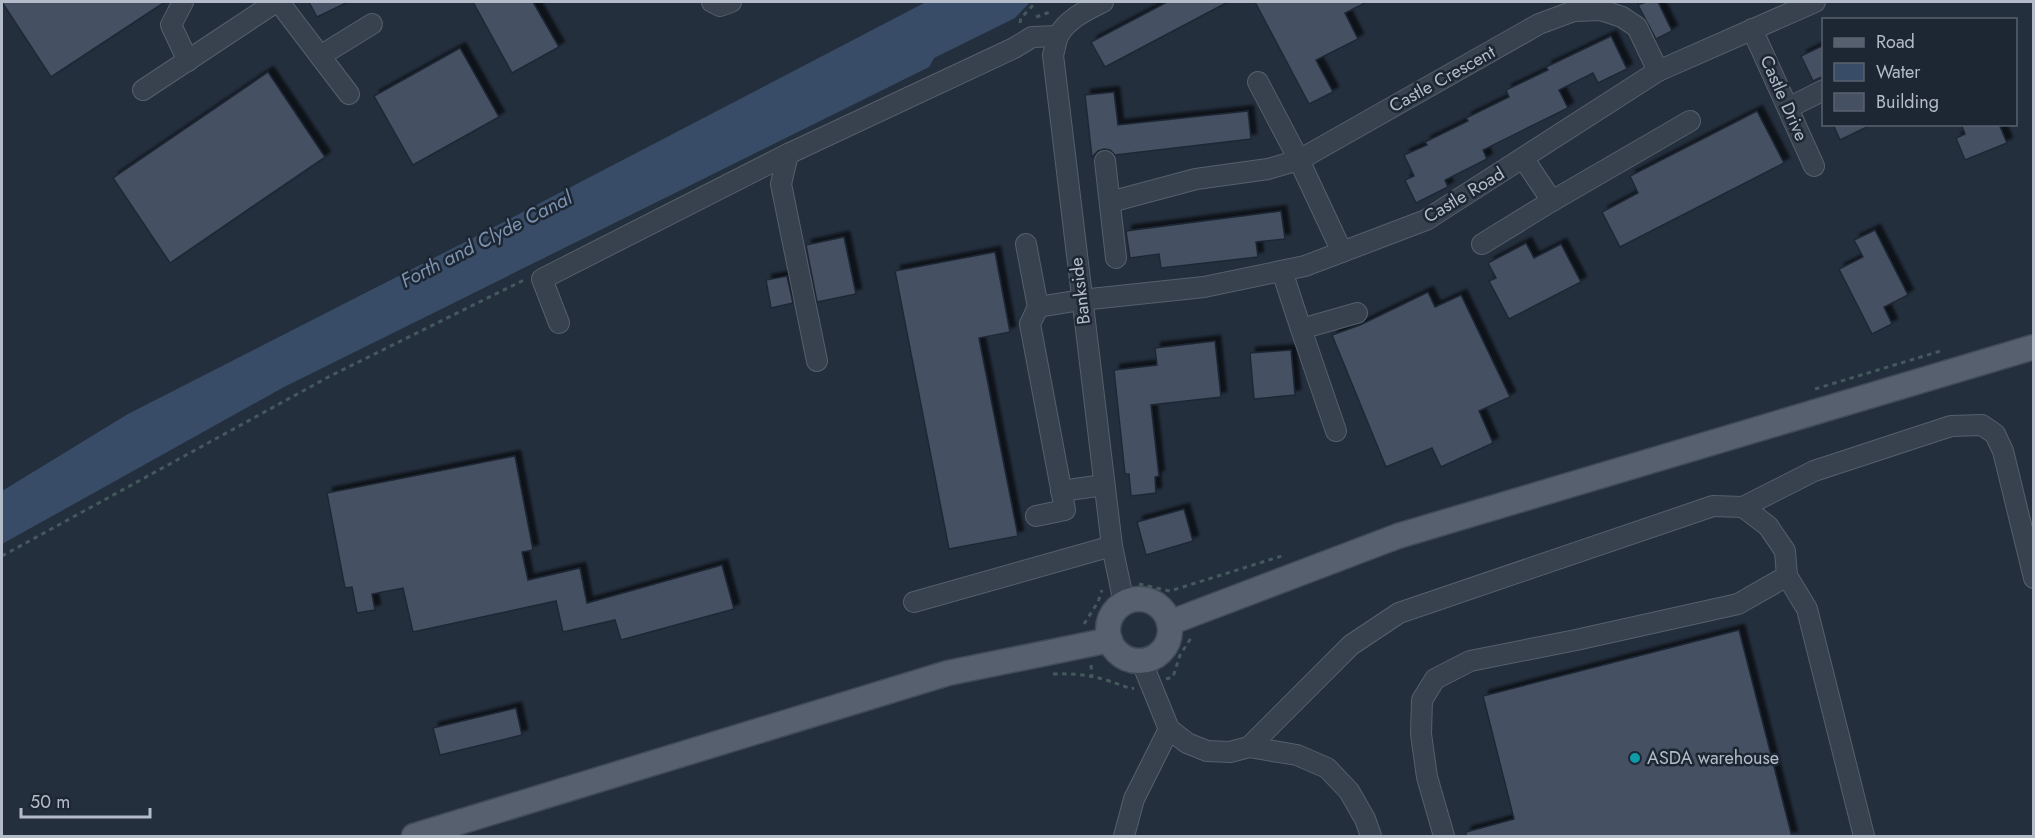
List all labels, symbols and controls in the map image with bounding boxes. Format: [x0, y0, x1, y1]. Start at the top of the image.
legend [1822, 18, 2017, 126]
text: Road [1876, 29, 1915, 55]
street label: Castle Crescent [1384, 39, 1500, 119]
street label: Castle Drive [1754, 51, 1814, 145]
text: Water [1876, 59, 1921, 85]
text: Building [1876, 89, 1939, 115]
street label: Castle Road [1419, 161, 1509, 229]
water label: Forth and Clyde Canal [395, 183, 578, 295]
street label: Bankside [1063, 256, 1097, 326]
place label: ASDA warehouse [1647, 745, 1779, 771]
marker: ASDA warehouse [1628, 751, 1642, 765]
scale bar [21, 781, 150, 819]
text: 50 m [30, 789, 70, 815]

